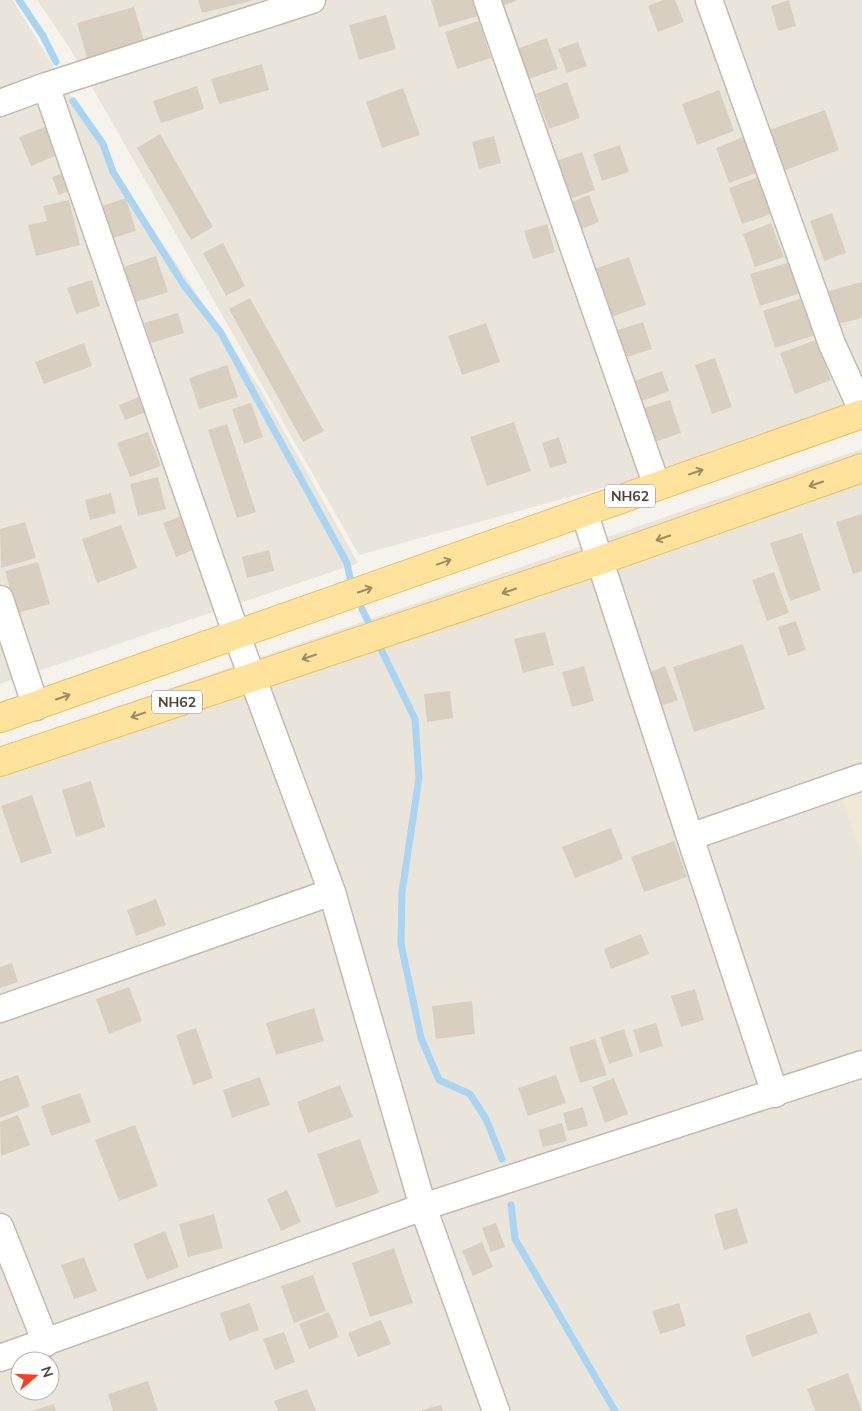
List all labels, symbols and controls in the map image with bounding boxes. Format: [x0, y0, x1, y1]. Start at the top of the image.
one-way arrow [687, 467, 703, 476]
one-way arrow [808, 480, 824, 490]
road number: NH62 [605, 484, 655, 508]
one-way arrow [655, 534, 671, 543]
one-way arrow [435, 557, 451, 566]
one-way arrow [357, 585, 372, 594]
one-way arrow [501, 586, 517, 596]
one-way arrow [302, 653, 317, 662]
road number: NH62 [152, 690, 202, 714]
one-way arrow [55, 692, 70, 701]
one-way arrow [131, 711, 147, 720]
north arrow [10, 1351, 60, 1401]
text: N [37, 1364, 58, 1380]

